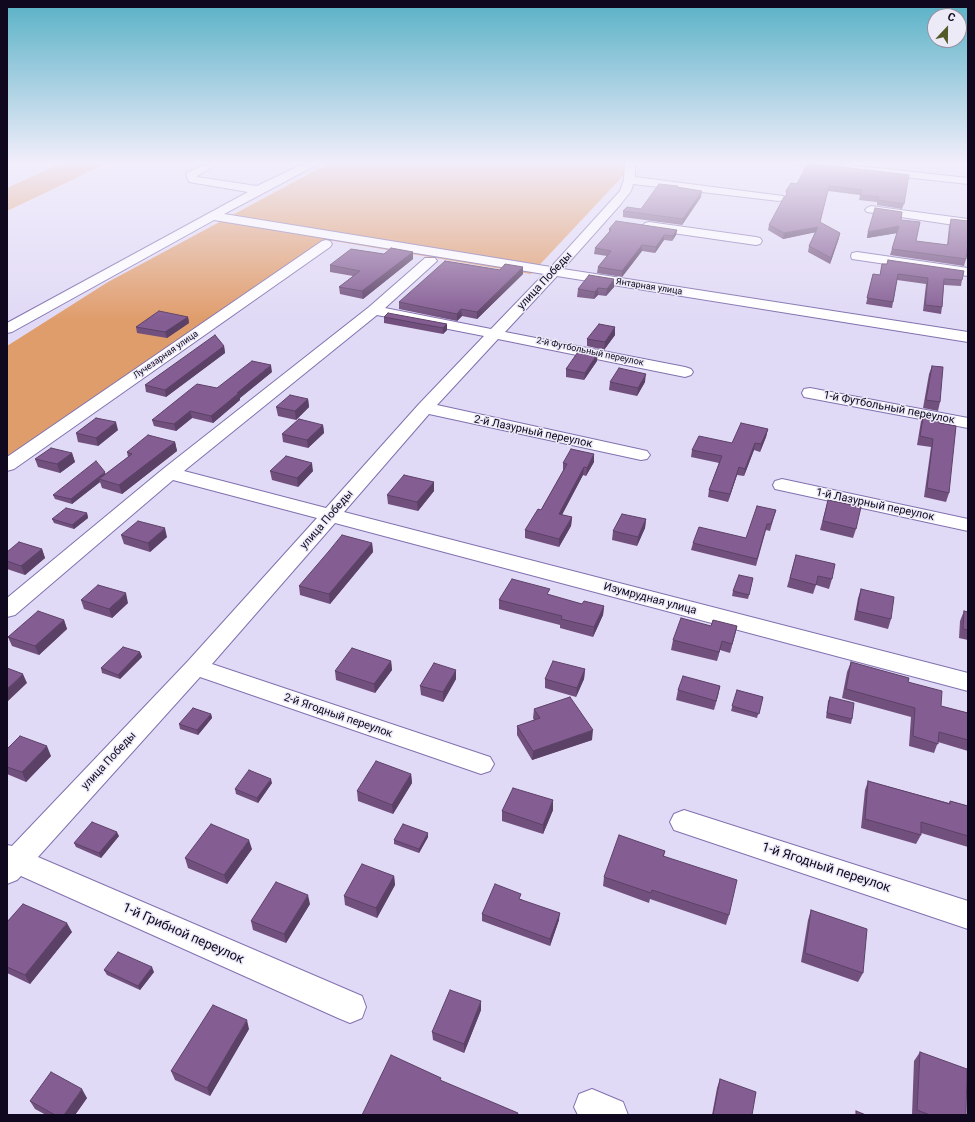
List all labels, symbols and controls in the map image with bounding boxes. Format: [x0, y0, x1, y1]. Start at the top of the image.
north arrow [927, 8, 967, 48]
text: С [946, 10, 957, 25]
street label: улица Победы [515, 249, 575, 313]
street label: Янтарная улица [615, 276, 683, 298]
street label: Лучезарная улица [131, 329, 201, 381]
street label: 2-й Футбольный переулок [535, 335, 645, 369]
street label: 1-й Футбольный переулок [822, 389, 956, 427]
street label: 2-й Лазурный переулок [473, 413, 593, 451]
street label: 1-й Лазурный переулок [815, 486, 935, 524]
street label: улица Победы [298, 488, 356, 552]
street label: Изумрудная улица [602, 580, 698, 618]
street label: 2-й Ягодный переулок [282, 691, 394, 741]
street label: улица Победы [79, 729, 139, 793]
street label: 1-й Ягодный переулок [760, 840, 892, 896]
street label: 1-й Грибной переулок [120, 900, 246, 968]

